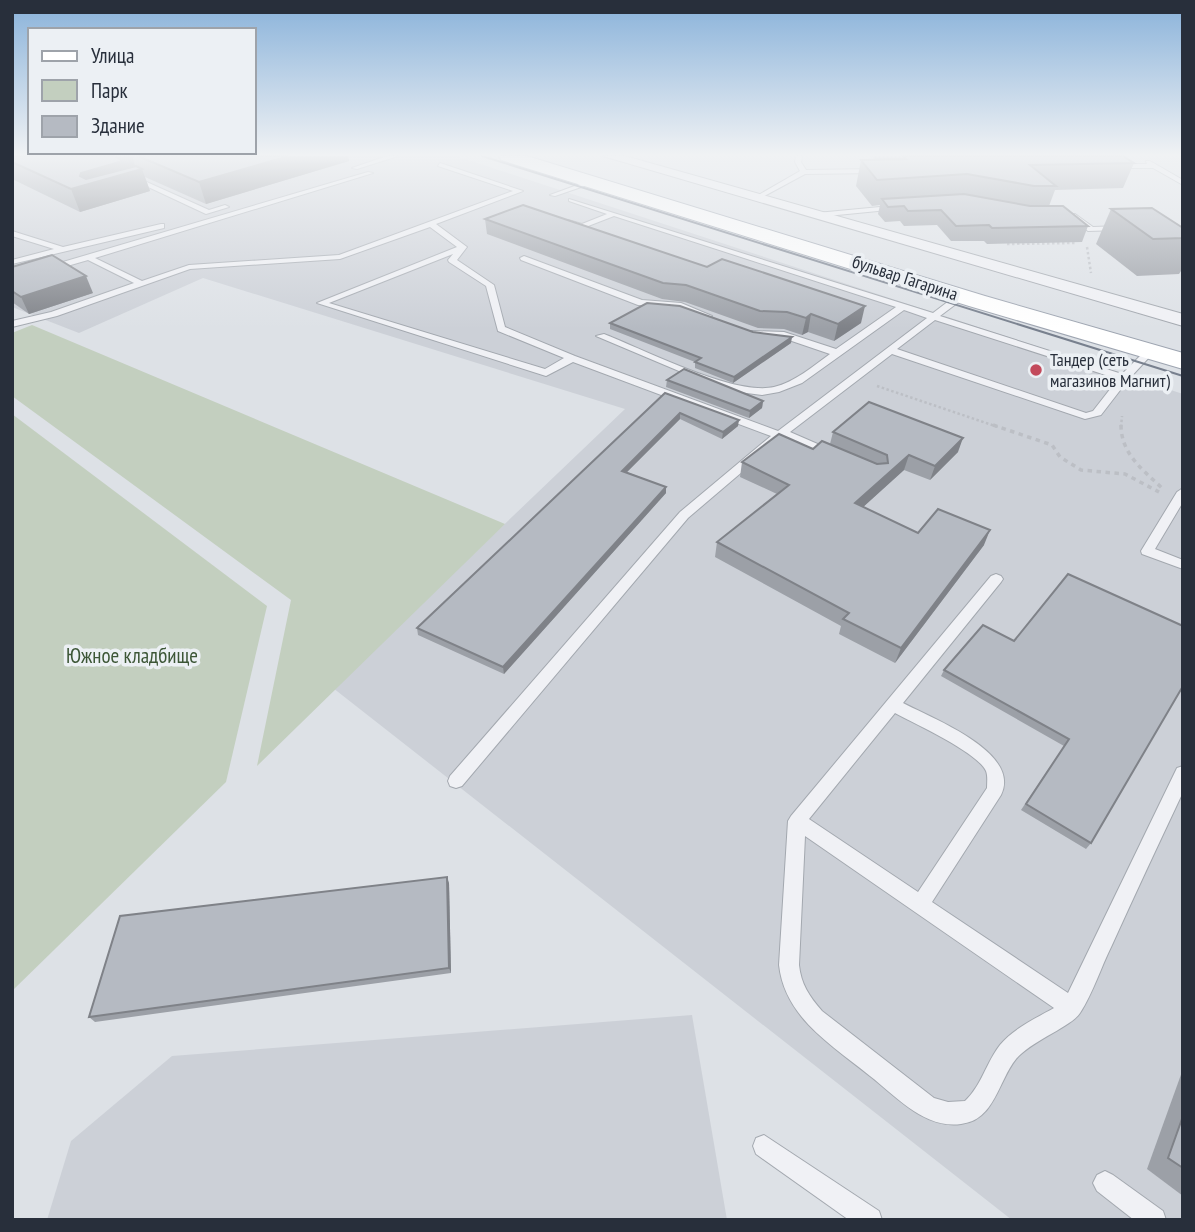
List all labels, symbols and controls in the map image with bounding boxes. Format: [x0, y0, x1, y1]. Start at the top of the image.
legend [28, 28, 256, 154]
text: Улица [91, 42, 134, 69]
text: Парк [91, 77, 128, 104]
text: Здание [91, 112, 145, 139]
street label: бульвар Гагарина [849, 250, 961, 305]
place label: Тандер (сеть магазинов Магнит) [1050, 348, 1171, 392]
marker: Тандер (сеть магазинов Магнит) [1028, 362, 1044, 378]
park label: Южное кладбище [66, 642, 198, 669]

